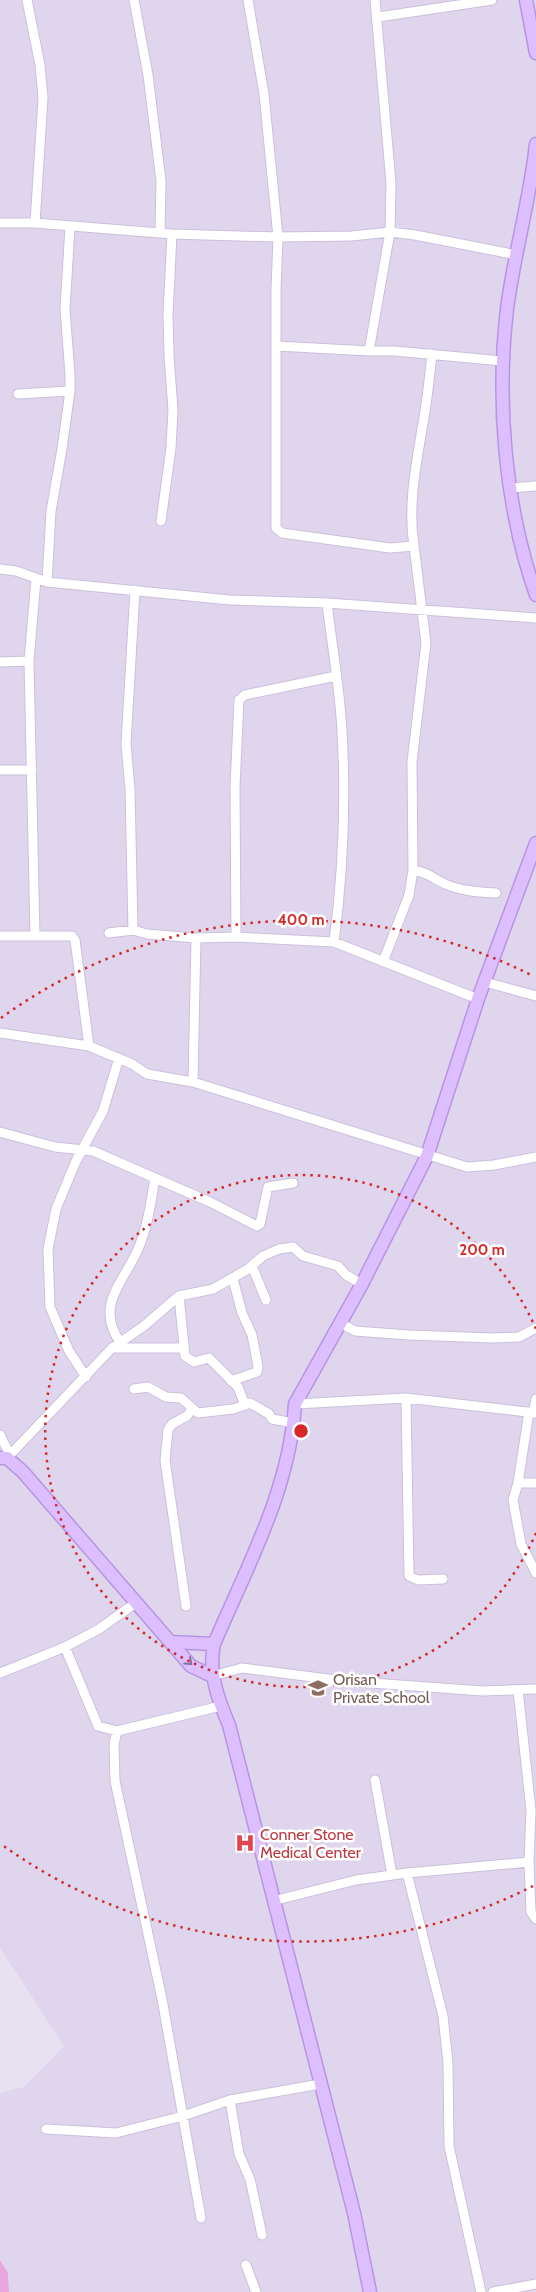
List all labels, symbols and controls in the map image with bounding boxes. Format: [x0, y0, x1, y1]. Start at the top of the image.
text: 400 m [278, 911, 324, 929]
text: 200 m [459, 1241, 505, 1259]
centre of rings [292, 1422, 310, 1440]
one-way arrow [183, 1656, 192, 1665]
place label: Orisan Private School [333, 1670, 430, 1707]
school or university icon: Orisan Private School [307, 1677, 329, 1699]
place label: Conner Stone Medical Center [260, 1825, 362, 1862]
hospital icon: Conner Stone Medical Center [234, 1832, 256, 1854]

